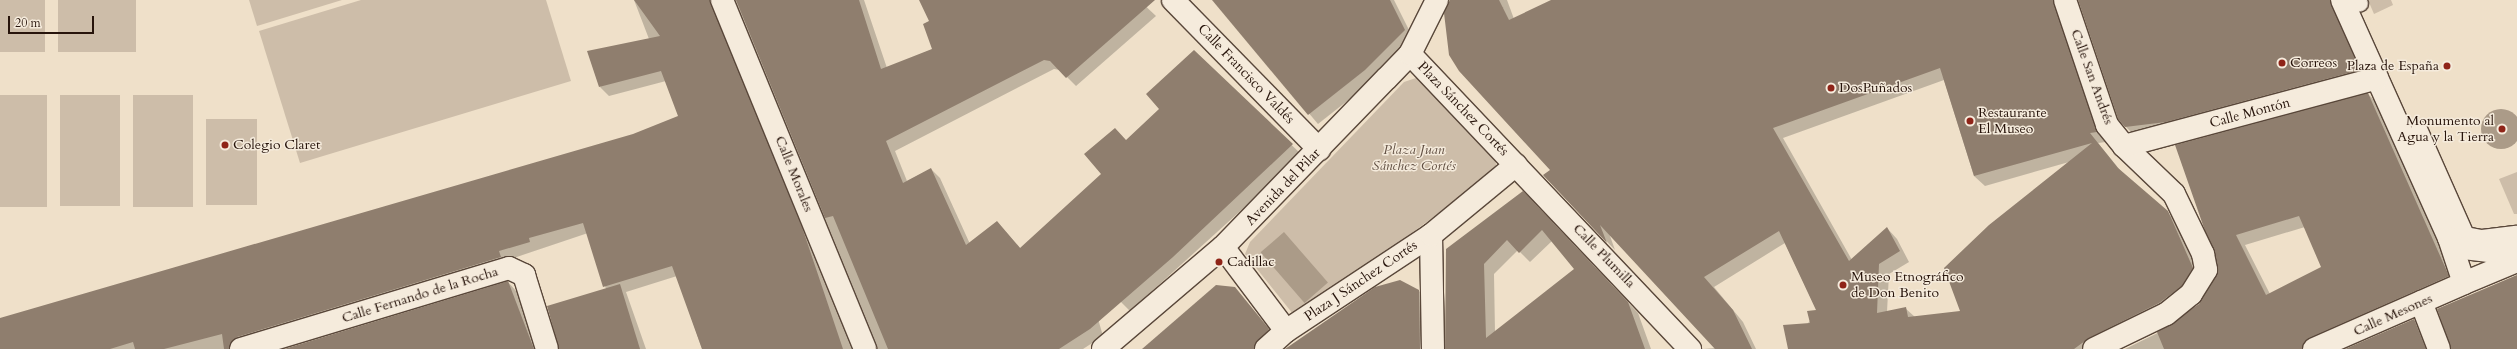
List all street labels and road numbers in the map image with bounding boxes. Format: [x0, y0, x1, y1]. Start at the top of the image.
street label: Calle Francisco Valdés [1194, 21, 1298, 127]
street label: Calle San Andrés [2067, 27, 2117, 127]
street label: Plaza Sánchez Cortés [1414, 58, 1512, 160]
street label: Calle Montón [2208, 94, 2292, 132]
street label: Calle Morales [771, 134, 817, 214]
street label: Avenida del Pilar [1242, 145, 1324, 229]
street label: Calle Plumilla [1569, 221, 1639, 291]
street label: Plaza J Sánchez Cortés [1301, 237, 1421, 325]
street label: Calle Fernando de la Rocha [340, 263, 500, 327]
street label: Calle Mesones [2351, 290, 2435, 340]

